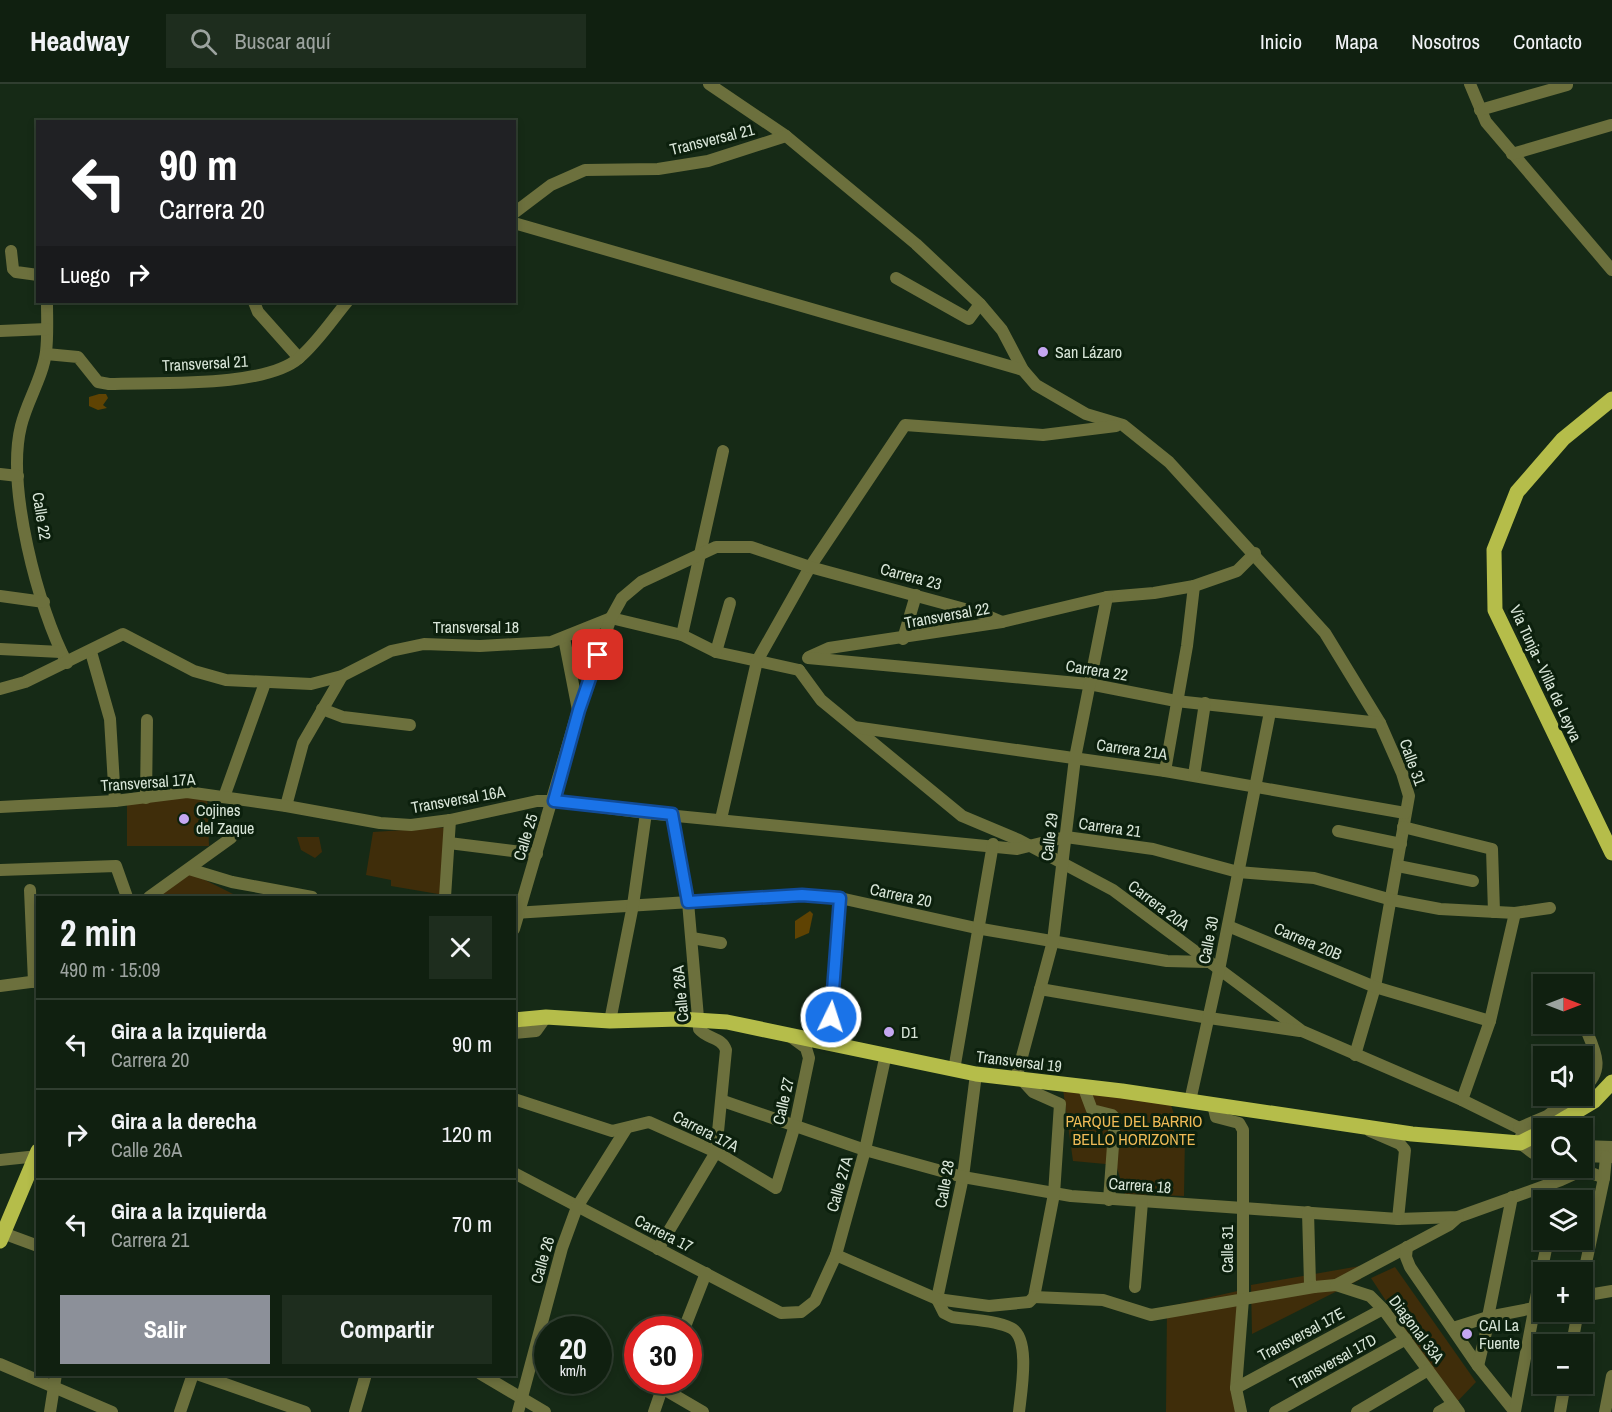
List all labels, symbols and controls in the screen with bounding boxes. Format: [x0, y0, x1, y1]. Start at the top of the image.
search box [166, 14, 586, 68]
text: Headway [30, 22, 130, 60]
icon: search [187, 25, 220, 58]
text: Buscar aquí [235, 26, 331, 56]
text: Inicio [1260, 27, 1302, 56]
text: Mapa [1335, 27, 1378, 56]
text: Nosotros [1411, 27, 1480, 56]
text: Contacto [1513, 27, 1582, 56]
street label: Transversal 21 [667, 118, 757, 160]
text: 90 m [159, 137, 238, 193]
icon: left [60, 144, 138, 222]
text: Carrera 20 [159, 191, 265, 227]
icon: right [122, 258, 155, 291]
text: Luego [60, 260, 110, 290]
place label: San Lázaro [1055, 341, 1122, 363]
marker: San Lázaro [1036, 345, 1050, 359]
street label: Transversal 21 [161, 350, 249, 376]
street label: Calle 22 [27, 491, 57, 541]
street label: Carrera 23 [878, 557, 944, 595]
street label: Transversal 22 [903, 597, 991, 633]
street label: Vía Tunja - Villa de Leyva [1505, 601, 1588, 746]
street label: Transversal 18 [433, 616, 519, 638]
pin [572, 629, 623, 680]
icon: arrive [581, 638, 614, 671]
street label: Carrera 22 [1064, 654, 1130, 686]
street label: Carrera 21A [1095, 733, 1169, 765]
street label: Calle 31 [1394, 736, 1432, 789]
street label: Transversal 17A [100, 768, 196, 796]
street label: Transversal 16A [409, 780, 507, 818]
place label: Cojines del Zaque [196, 799, 254, 839]
street label: Calle 25 [507, 811, 543, 863]
marker: Cojines del Zaque [177, 812, 191, 826]
street label: Calle 29 [1035, 812, 1063, 862]
street label: Carrera 21 [1077, 812, 1143, 842]
street label: Carrera 20A [1124, 875, 1194, 935]
street label: Carrera 20 [868, 878, 934, 912]
text: 2 min [60, 909, 137, 957]
street label: Calle 30 [1193, 914, 1223, 966]
button: close [429, 916, 492, 979]
street label: Carrera 20B [1271, 917, 1345, 965]
text: 490 m · 15:09 [60, 956, 160, 983]
street label: Calle 26A [667, 964, 693, 1023]
north arrow [1533, 974, 1593, 1034]
map controls [1533, 974, 1593, 1394]
position arrow [799, 985, 863, 1049]
text: Gira a la izquierda [111, 1016, 266, 1046]
place label: D1 [901, 1021, 918, 1043]
marker: D1 [882, 1025, 896, 1039]
icon: left [60, 1028, 93, 1061]
text: 90 m [452, 1029, 492, 1059]
street label: Transversal 19 [975, 1045, 1063, 1077]
text: Carrera 20 [111, 1046, 189, 1073]
button: sound [1533, 1046, 1593, 1106]
street label: Calle 27 [767, 1075, 799, 1127]
street label: Carrera 17A [669, 1105, 743, 1157]
text: Gira a la derecha [111, 1106, 256, 1136]
park label: PARQUE DEL BARRIO BELLO HORIZONTE [1065, 1110, 1203, 1150]
icon: right [60, 1118, 93, 1151]
button: search [1533, 1118, 1593, 1178]
text: 120 m [442, 1119, 492, 1149]
text: Calle 26A [111, 1136, 182, 1163]
street label: Calle 27A [821, 1153, 857, 1214]
street label: Calle 28 [929, 1158, 959, 1210]
street label: Carrera 18 [1108, 1172, 1172, 1198]
button: layers [1533, 1190, 1593, 1250]
text: Gira a la izquierda [111, 1196, 266, 1226]
icon: left [60, 1208, 93, 1241]
text: 70 m [452, 1209, 492, 1239]
street label: Carrera 17 [631, 1209, 697, 1257]
street label: Calle 31 [1216, 1224, 1238, 1273]
text: Carrera 21 [111, 1226, 189, 1253]
street label: Calle 26 [525, 1234, 559, 1286]
button: + [1533, 1262, 1593, 1322]
street label: Diagonal 33A [1384, 1291, 1450, 1368]
button: Salir [60, 1295, 270, 1364]
button: Compartir [282, 1295, 492, 1364]
street label: Transversal 17E [1254, 1302, 1348, 1366]
place label: CAI La Fuente [1479, 1314, 1520, 1354]
speed limit sign: 30 [624, 1316, 702, 1394]
marker: CAI La Fuente [1460, 1327, 1474, 1341]
text: 20 [559, 1328, 587, 1368]
street label: Transversal 17D [1286, 1328, 1380, 1394]
button: − [1533, 1334, 1593, 1394]
text: km/h [560, 1360, 586, 1381]

